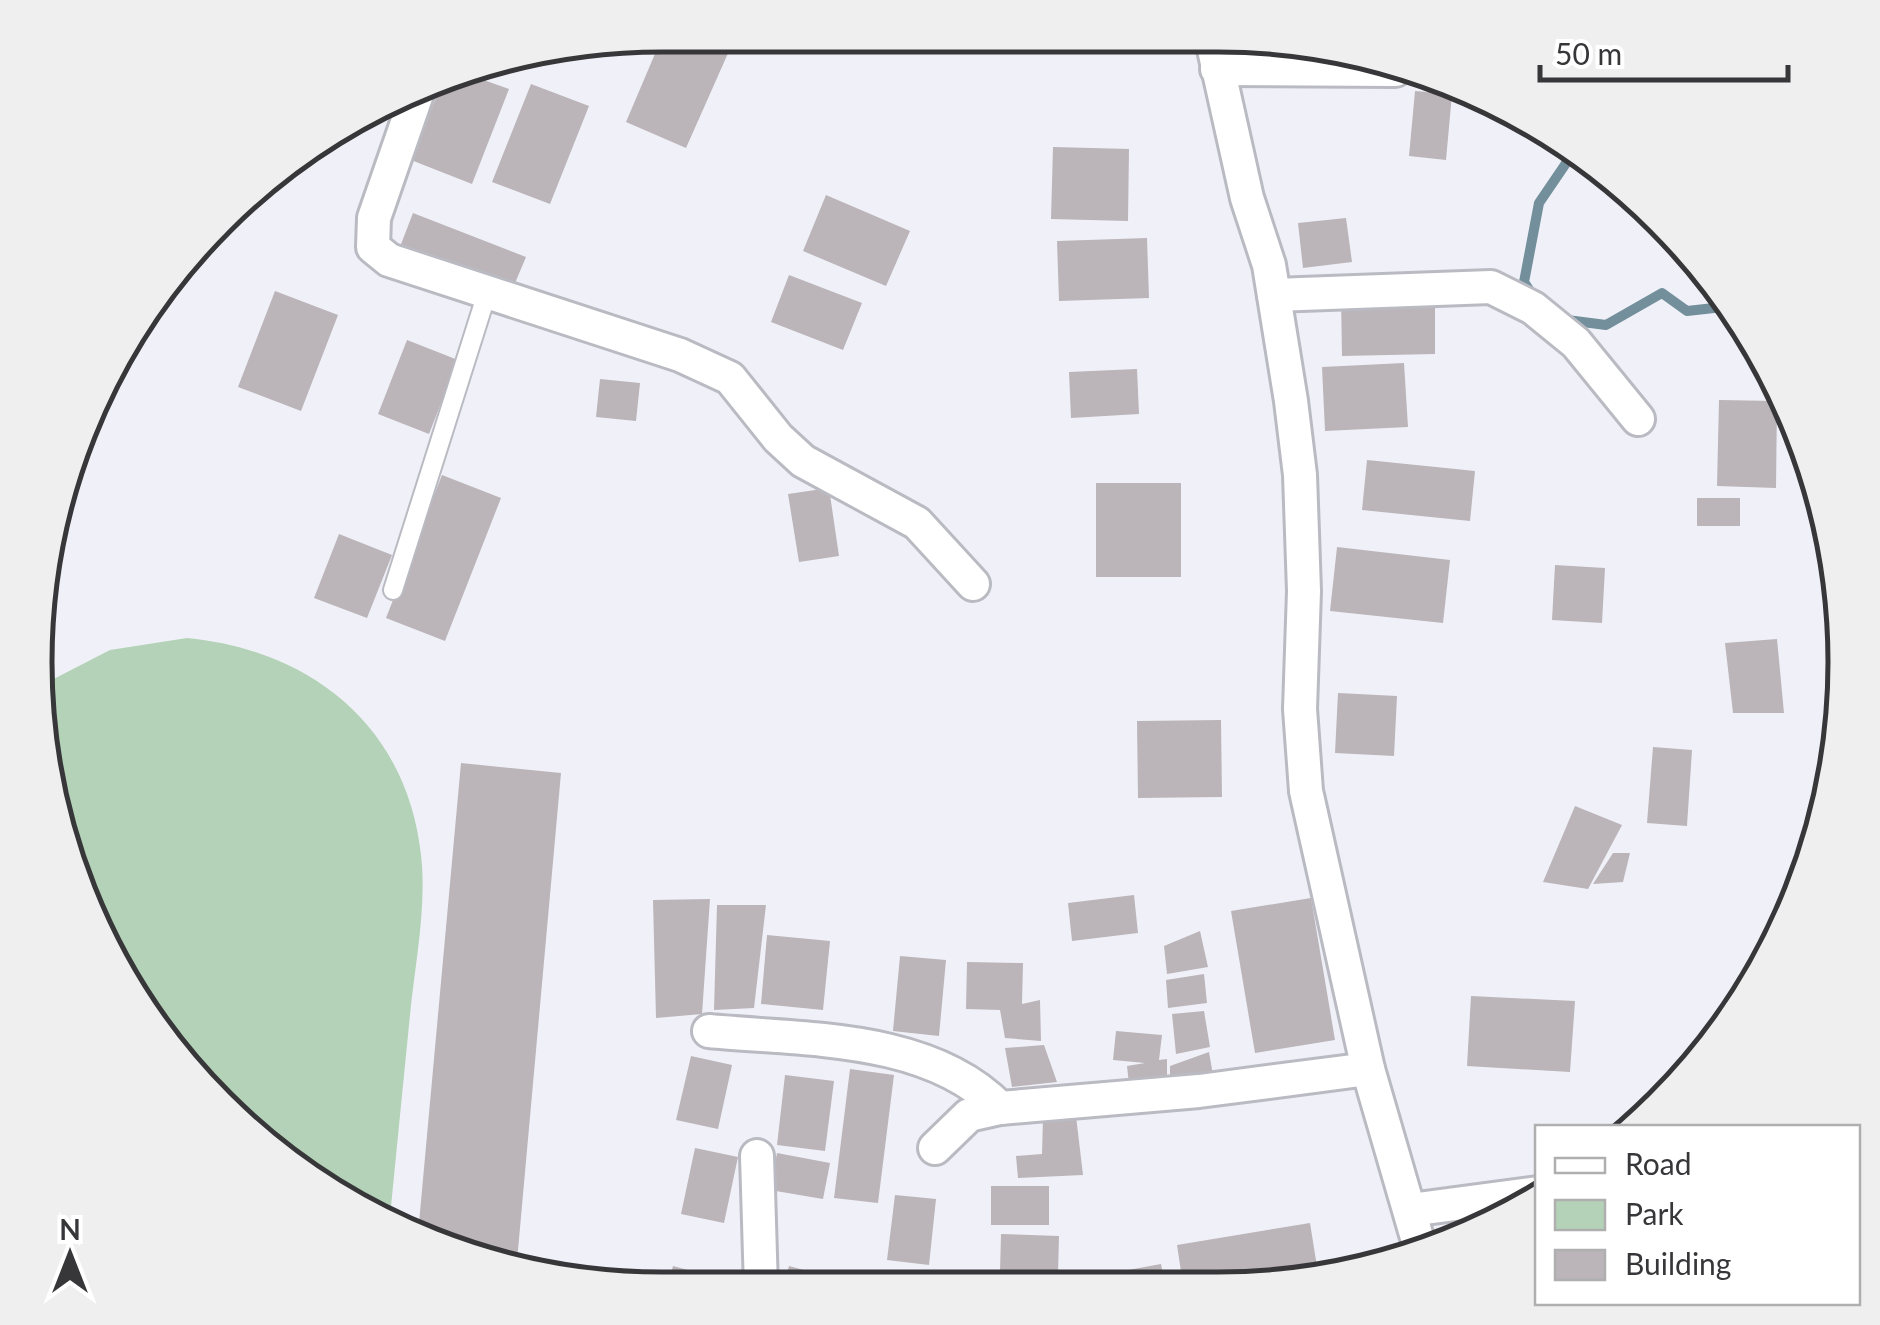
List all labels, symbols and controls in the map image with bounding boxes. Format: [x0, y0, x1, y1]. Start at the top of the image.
scale bar [1540, 20, 1788, 82]
text: 50 m [1555, 35, 1622, 71]
legend [1535, 1125, 1860, 1305]
text: Road [1625, 1145, 1692, 1181]
text: Park [1625, 1195, 1684, 1231]
north arrow [20, 1205, 120, 1305]
text: N [59, 1212, 81, 1246]
text: Building [1625, 1245, 1731, 1281]

